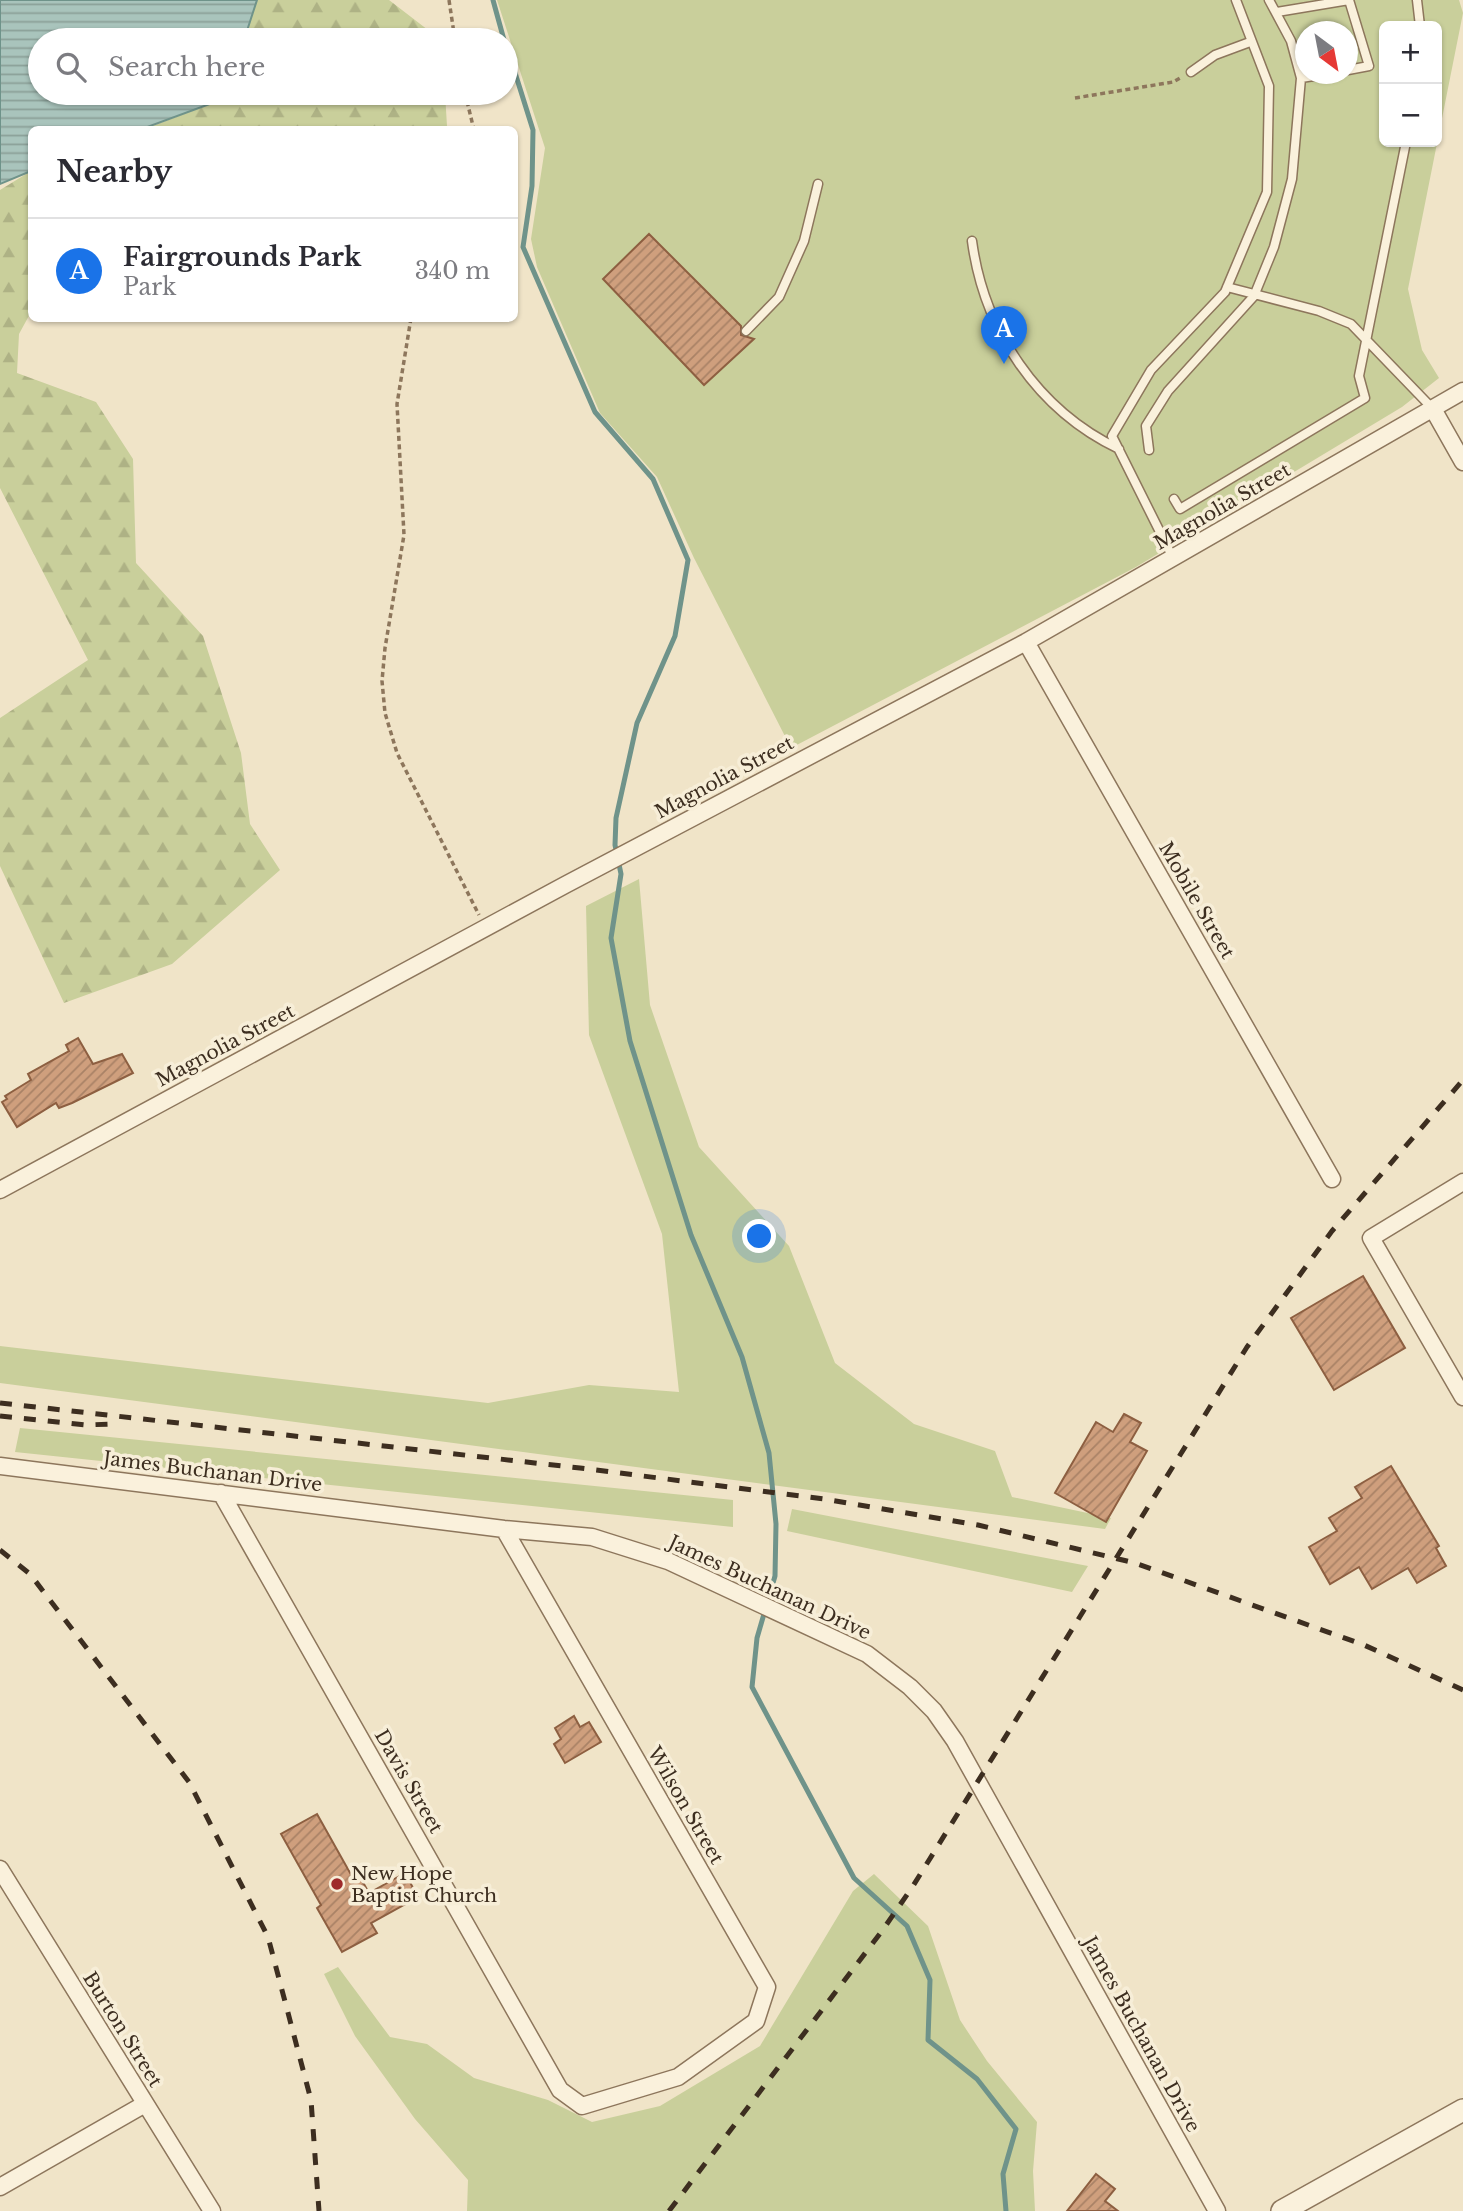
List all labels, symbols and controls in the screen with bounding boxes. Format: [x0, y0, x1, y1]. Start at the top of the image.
north arrow [1295, 21, 1358, 84]
map controls [1379, 21, 1442, 147]
button: + [1379, 21, 1442, 84]
search box [28, 28, 518, 105]
icon: search [52, 48, 90, 86]
text: Search here [108, 51, 265, 83]
button: − [1379, 84, 1442, 147]
text: Nearby [56, 153, 172, 190]
text: Fairgrounds Park [123, 241, 361, 273]
text: A [70, 257, 88, 285]
text: 340 m [415, 257, 490, 285]
text: Park [123, 273, 176, 301]
pin: A [981, 306, 1027, 364]
street label: Magnolia Street [1150, 458, 1295, 555]
street label: Magnolia Street [651, 731, 798, 824]
street label: Mobile Street [1154, 838, 1240, 964]
street label: Magnolia Street [152, 999, 299, 1092]
your location [742, 1219, 776, 1253]
street label: James Buchanan Drive [99, 1446, 324, 1496]
street label: James Buchanan Drive [662, 1529, 874, 1644]
street label: Davis Street [370, 1725, 448, 1838]
street label: Wilson Street [642, 1742, 729, 1869]
place label: New Hope Baptist Church [351, 1862, 497, 1907]
marker: New Hope Baptist Church [329, 1876, 345, 1892]
street label: James Buchanan Drive [1077, 1930, 1205, 2136]
street label: Burton Street [78, 1967, 168, 2092]

